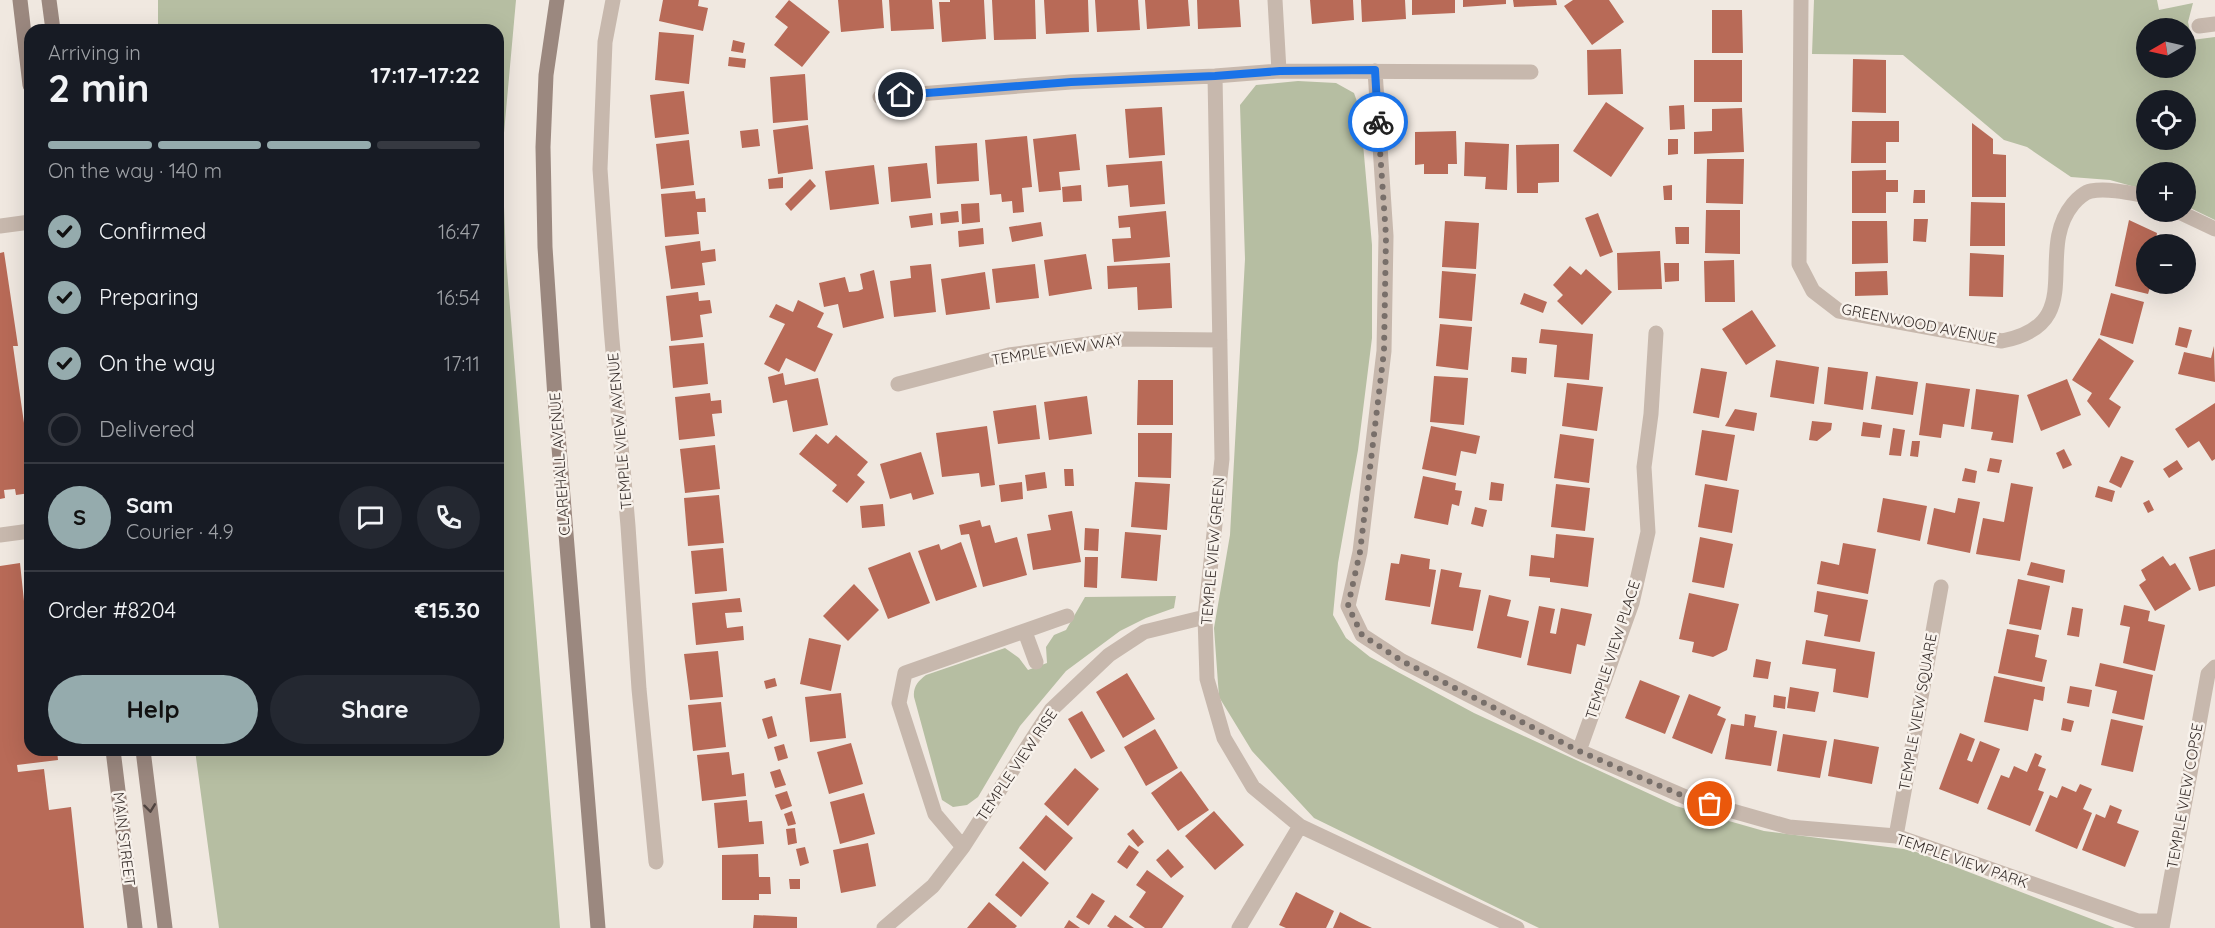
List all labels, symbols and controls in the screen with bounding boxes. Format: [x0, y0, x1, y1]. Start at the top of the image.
north arrow [2136, 18, 2196, 78]
map controls [2136, 18, 2196, 294]
text: Arriving in [48, 40, 141, 65]
text: 17:17–17:22 [371, 61, 480, 89]
text: 2 min [48, 63, 150, 112]
pin [875, 69, 926, 120]
icon: home [884, 78, 917, 111]
button: locate [2136, 90, 2196, 150]
courier [1348, 92, 1408, 152]
icon: bike [1362, 106, 1395, 139]
text: On the way · 140 m [48, 158, 222, 183]
button: + [2136, 162, 2196, 222]
icon: check [48, 215, 81, 248]
text: Confirmed [99, 217, 206, 245]
text: 16:47 [438, 219, 480, 244]
button: − [2136, 234, 2196, 294]
icon: check [48, 281, 81, 314]
text: Preparing [99, 283, 199, 311]
text: 16:54 [437, 285, 480, 310]
street label: GREENWOOD AVENUE [1840, 299, 1998, 348]
street label: TEMPLE VIEW WAY [990, 330, 1124, 369]
icon: check [48, 347, 81, 380]
text: On the way [99, 349, 215, 377]
text: 17:11 [444, 351, 480, 376]
street label: TEMPLE VIEW AVENUE [603, 352, 636, 510]
street label: CLAREHALL AVENUE [545, 392, 574, 536]
text: Delivered [99, 415, 195, 443]
street label: TEMPLE VIEW GREEN [1197, 476, 1228, 626]
button: chat [339, 486, 402, 549]
button: phone [417, 486, 480, 549]
text: Sam [126, 491, 173, 519]
text: S [73, 503, 86, 531]
text: Courier · 4.9 [126, 519, 234, 544]
street label: TEMPLE VIEW PLACE [1581, 578, 1644, 722]
text: Order #8204 [48, 596, 176, 624]
text: €15.30 [415, 596, 480, 624]
street label: TEMPLE VIEW SQUARE [1894, 632, 1941, 792]
button: Help [48, 675, 258, 744]
button: Share [270, 675, 480, 744]
street label: TEMPLE VIEW RISE [972, 705, 1061, 824]
street label: TEMPLE VIEW COPSE [2162, 722, 2207, 870]
pin [1684, 778, 1735, 829]
icon: bag [1693, 787, 1726, 820]
street label: MAIN STREET [109, 791, 140, 887]
one-way arrow [143, 803, 156, 813]
street label: TEMPLE VIEW PARK [1894, 829, 2031, 892]

